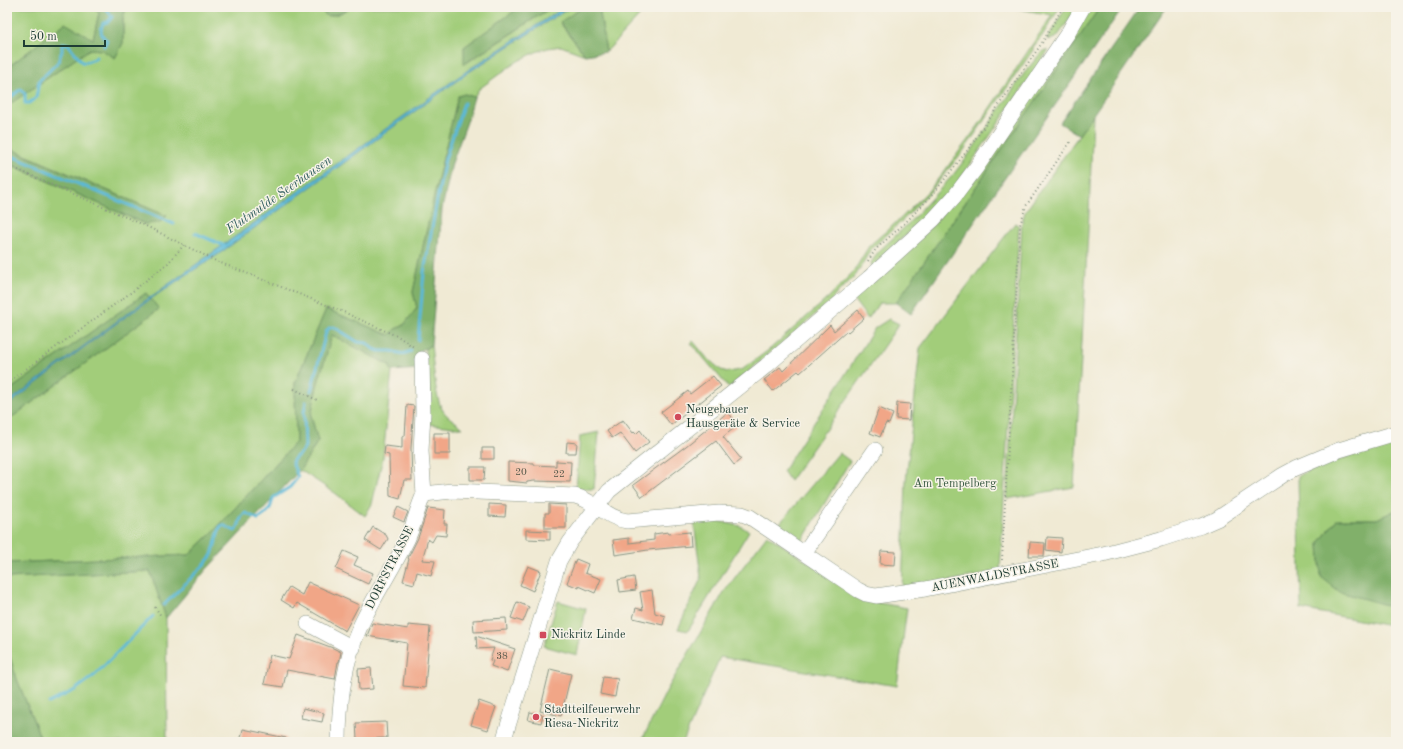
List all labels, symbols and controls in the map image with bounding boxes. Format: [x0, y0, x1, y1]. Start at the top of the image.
scale bar [24, 22, 105, 48]
text: 50 m [30, 30, 57, 43]
water label: Flutmulde Seerhausen [223, 153, 335, 237]
place label: Neugebauer Hausgeräte & Service [686, 404, 800, 430]
marker: Neugebauer Hausgeräte & Service [673, 412, 683, 422]
house number: 20 [515, 467, 527, 477]
house number: 22 [553, 469, 565, 479]
park label: Am Tempelberg [914, 478, 997, 490]
street label: DORFSTRASSE [364, 525, 416, 611]
street label: AUENWALDSTRASSE [930, 558, 1060, 594]
place label: Nickritz Linde [551, 629, 626, 641]
marker: Nickritz Linde [538, 630, 548, 640]
house number: 38 [496, 651, 508, 661]
place label: Stadtteilfeuerwehr Riesa-Nickritz [544, 704, 640, 730]
marker: Stadtteilfeuerwehr Riesa-Nickritz [531, 712, 541, 722]

